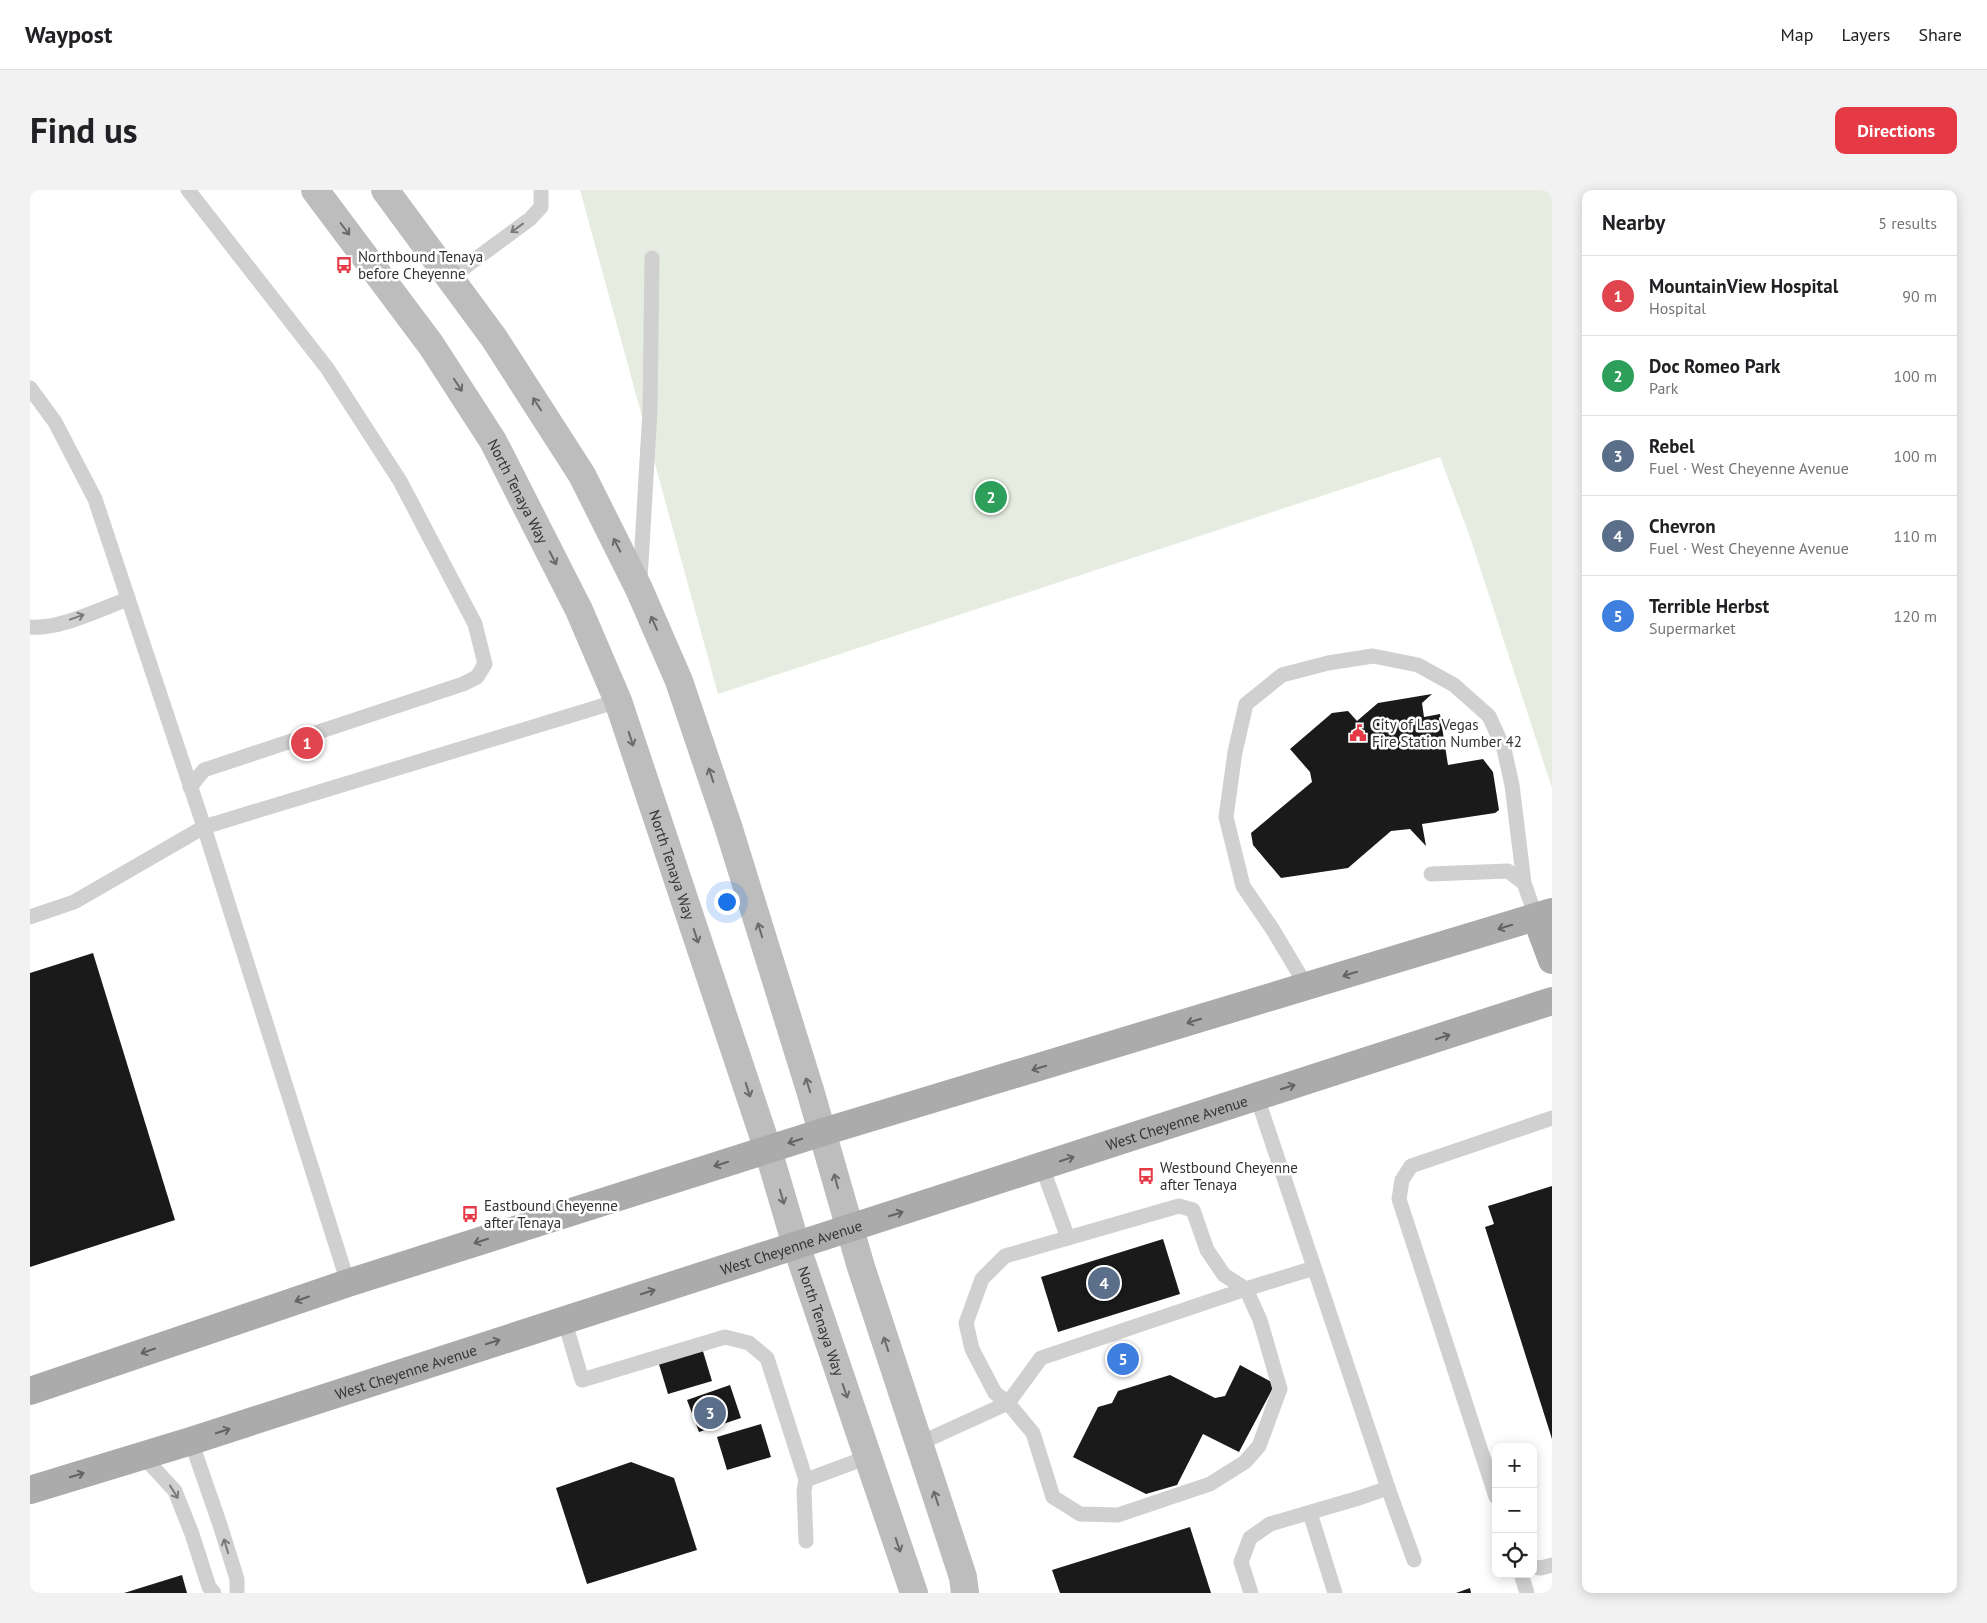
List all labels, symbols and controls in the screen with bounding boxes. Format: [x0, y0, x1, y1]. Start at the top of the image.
text: Waypost [25, 19, 112, 50]
text: Map [1781, 23, 1813, 46]
text: Layers [1841, 23, 1890, 46]
text: Share [1918, 23, 1962, 46]
text: Find us [30, 107, 138, 153]
button: Directions [1835, 107, 1957, 154]
text: Nearby [1602, 209, 1665, 236]
text: 5 results [1878, 213, 1937, 233]
one-way arrow [339, 222, 350, 235]
one-way arrow [510, 223, 524, 233]
place label: Northbound Tenaya before Cheyenne [358, 247, 483, 283]
bus stop icon: Northbound Tenaya before Cheyenne [334, 255, 354, 275]
text: MountainView Hospital [1649, 274, 1838, 298]
text: 1 [1613, 286, 1623, 306]
text: 90 m [1902, 286, 1937, 306]
text: Hospital [1649, 298, 1706, 318]
text: Doc Romeo Park [1649, 354, 1780, 378]
text: 2 [1613, 366, 1623, 386]
text: 100 m [1894, 366, 1937, 386]
one-way arrow [453, 378, 463, 392]
text: Park [1649, 378, 1678, 398]
one-way arrow [532, 398, 542, 412]
text: Rebel [1649, 434, 1695, 458]
street label: North Tenaya Way [484, 436, 553, 546]
text: 3 [1613, 446, 1623, 466]
text: 100 m [1894, 446, 1937, 466]
text: Fuel · West Cheyenne Avenue [1649, 458, 1849, 478]
pin: 2 [975, 478, 1007, 516]
text: Chevron [1649, 514, 1716, 538]
text: 4 [1613, 526, 1623, 546]
text: 110 m [1894, 526, 1937, 546]
one-way arrow [612, 538, 622, 553]
text: Fuel · West Cheyenne Avenue [1649, 538, 1849, 558]
one-way arrow [548, 551, 558, 566]
text: Terrible Herbst [1649, 594, 1769, 618]
text: 5 [1613, 606, 1623, 626]
text: 120 m [1894, 606, 1937, 626]
one-way arrow [69, 612, 84, 621]
one-way arrow [649, 616, 659, 631]
text: Supermarket [1649, 618, 1736, 638]
place label: City of Las Vegas Fire Station Number 42 [1372, 715, 1522, 751]
public building icon: City of Las Vegas Fire Station Number 42 [1348, 723, 1368, 743]
pin: 1 [291, 724, 323, 762]
one-way arrow [627, 731, 636, 747]
one-way arrow [706, 768, 715, 784]
street label: North Tenaya Way [645, 807, 700, 922]
your location [714, 889, 740, 915]
one-way arrow [1498, 922, 1514, 932]
one-way arrow [755, 923, 765, 939]
one-way arrow [692, 927, 702, 943]
one-way arrow [1342, 970, 1358, 980]
one-way arrow [1187, 1016, 1203, 1026]
one-way arrow [1434, 1031, 1450, 1041]
one-way arrow [1031, 1063, 1047, 1073]
one-way arrow [803, 1078, 813, 1094]
one-way arrow [744, 1081, 753, 1097]
one-way arrow [1280, 1081, 1296, 1091]
street label: West Cheyenne Avenue [1103, 1091, 1250, 1154]
one-way arrow [788, 1137, 804, 1146]
one-way arrow [1059, 1154, 1074, 1163]
place label: Westbound Cheyenne after Tenaya [1160, 1158, 1298, 1194]
one-way arrow [714, 1160, 730, 1170]
bus stop icon: Westbound Cheyenne after Tenaya [1136, 1166, 1156, 1186]
one-way arrow [831, 1174, 840, 1190]
one-way arrow [777, 1188, 787, 1204]
place label: Eastbound Cheyenne after Tenaya [484, 1196, 618, 1232]
bus stop icon: Eastbound Cheyenne after Tenaya [460, 1204, 480, 1224]
one-way arrow [887, 1208, 903, 1218]
street label: West Cheyenne Avenue [718, 1215, 864, 1279]
one-way arrow [474, 1237, 489, 1246]
street label: North Tenaya Way [794, 1263, 849, 1378]
pin: 4 [1088, 1264, 1120, 1302]
one-way arrow [640, 1287, 656, 1297]
one-way arrow [295, 1295, 310, 1304]
one-way arrow [880, 1336, 890, 1352]
one-way arrow [485, 1337, 501, 1347]
street label: West Cheyenne Avenue [332, 1340, 479, 1403]
pin: 5 [1107, 1340, 1139, 1378]
one-way arrow [140, 1347, 156, 1357]
one-way arrow [841, 1383, 850, 1398]
pin: 3 [694, 1394, 726, 1432]
one-way arrow [214, 1425, 230, 1435]
map controls [1492, 1443, 1537, 1578]
button: + [1492, 1443, 1537, 1488]
one-way arrow [68, 1470, 84, 1480]
one-way arrow [169, 1484, 179, 1498]
button: − [1492, 1488, 1537, 1533]
one-way arrow [931, 1490, 941, 1506]
button: locate [1492, 1533, 1537, 1578]
one-way arrow [893, 1537, 903, 1553]
one-way arrow [221, 1538, 231, 1554]

